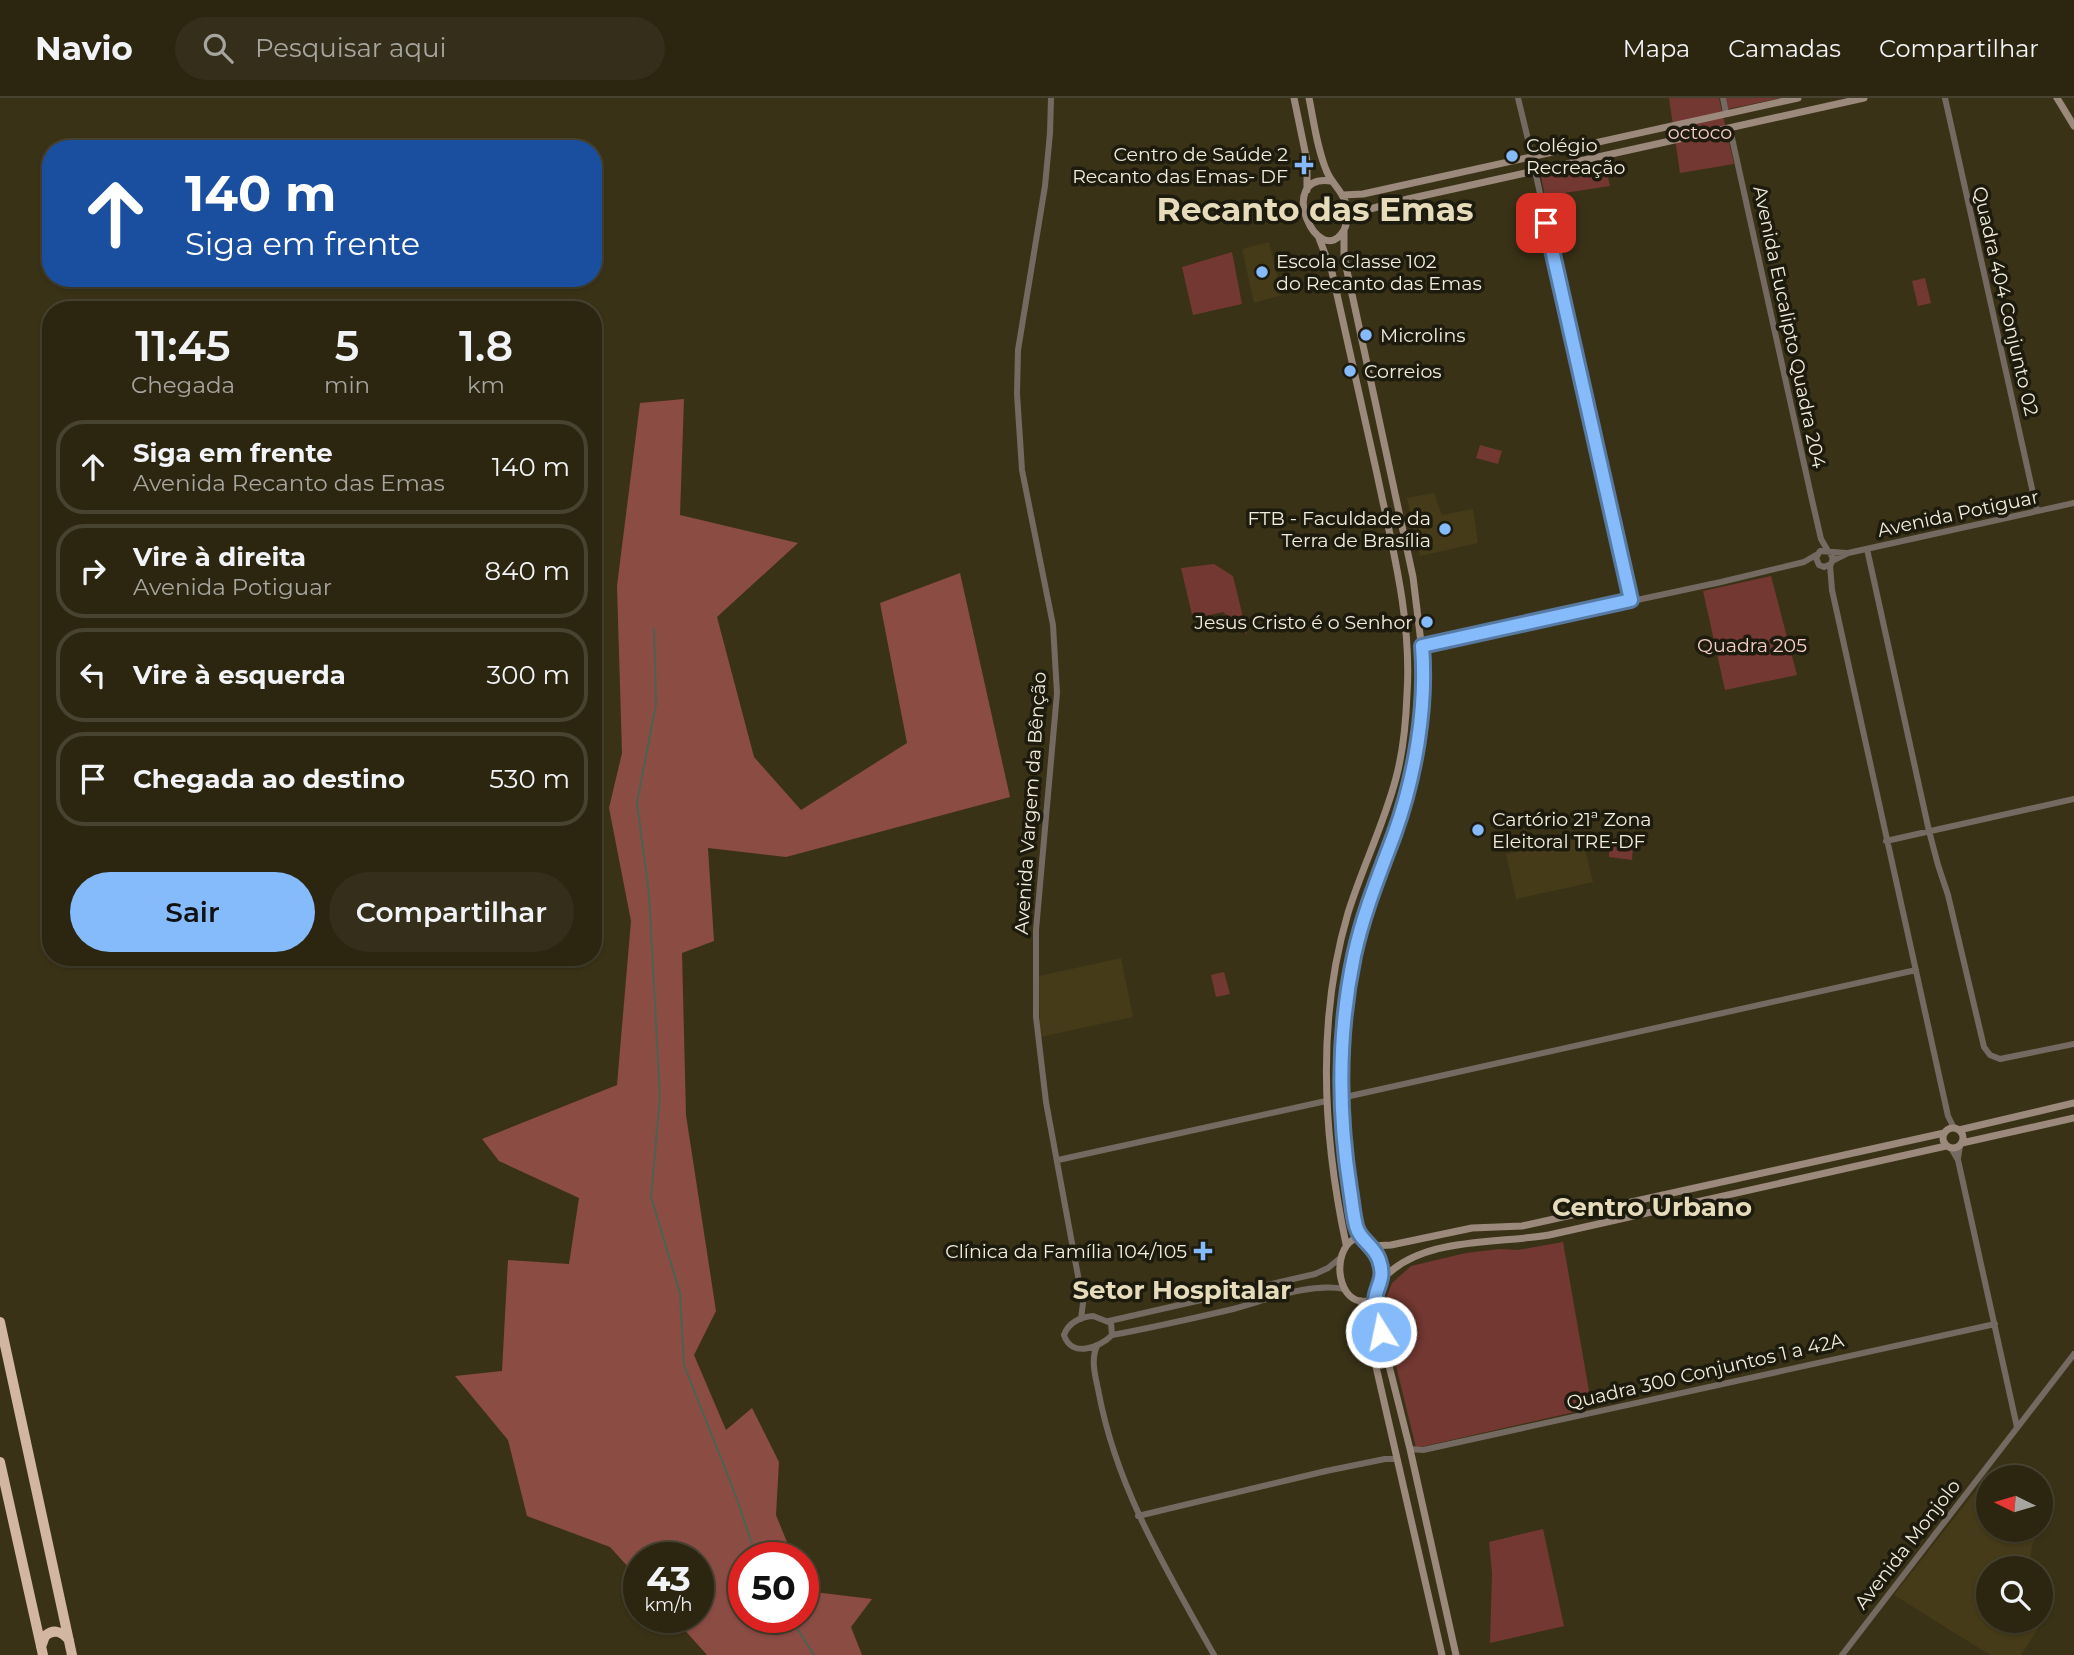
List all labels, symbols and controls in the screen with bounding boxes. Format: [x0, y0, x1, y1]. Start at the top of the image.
search box [175, 17, 665, 80]
text: Navio [35, 28, 133, 68]
icon: search [199, 29, 237, 67]
text: Pesquisar aqui [255, 32, 447, 64]
text: Mapa [1623, 34, 1690, 63]
text: Camadas [1728, 34, 1841, 63]
text: Compartilhar [1879, 34, 2039, 63]
park label: octoco [1668, 121, 1732, 144]
place label: Colégio Recreação [1526, 134, 1626, 179]
place label: Centro de Saúde 2 Recanto das Emas- DF [1072, 143, 1288, 188]
marker: Colégio Recreação [1504, 148, 1520, 164]
marker: Centro de Saúde 2 Recanto das Emas- DF [1294, 155, 1314, 175]
text: 140 m [185, 164, 337, 223]
icon: ahead [70, 168, 161, 259]
street label: Avenida Eucalipto Quadra 204 [1748, 184, 1831, 471]
street label: Quadra 404 Conjunto 02 [1968, 184, 2043, 418]
district label: Recanto das Emas [1156, 189, 1474, 229]
pin [1516, 193, 1576, 253]
icon: arrive [1527, 204, 1565, 242]
text: Siga em frente [185, 224, 420, 263]
place label: Escola Classe 102 do Recanto das Emas [1276, 250, 1482, 295]
marker: Escola Classe 102 do Recanto das Emas [1254, 264, 1270, 280]
text: 11:45 [135, 320, 231, 372]
text: 5 [335, 320, 359, 372]
text: 1.8 [459, 320, 513, 372]
place label: Microlins [1380, 324, 1466, 347]
marker: Microlins [1358, 327, 1374, 343]
place label: Correios [1364, 360, 1442, 383]
marker: Correios [1342, 363, 1358, 379]
text: Chegada [131, 371, 235, 399]
text: min [324, 371, 370, 399]
text: km [467, 371, 505, 399]
text: Siga em frente [133, 437, 333, 469]
icon: ahead [74, 448, 112, 486]
text: 140 m [492, 451, 570, 483]
text: Avenida Recanto das Emas [133, 469, 445, 497]
street label: Avenida Potiguar [1875, 485, 2041, 542]
place label: FTB - Faculdade da Terra de Brasília [1247, 507, 1431, 552]
marker: FTB - Faculdade da Terra de Brasília [1437, 521, 1453, 537]
text: Vire à direita [133, 541, 306, 573]
icon: right [74, 552, 112, 590]
text: 840 m [485, 555, 570, 587]
text: Avenida Potiguar [133, 573, 332, 601]
place label: Jesus Cristo é o Senhor [1193, 611, 1413, 634]
marker: Jesus Cristo é o Senhor [1419, 614, 1435, 630]
park label: Quadra 205 [1697, 634, 1807, 657]
icon: left [74, 656, 112, 694]
text: Vire à esquerda [133, 659, 346, 691]
text: 300 m [487, 659, 570, 691]
street label: Avenida Vargem da Bênção [1010, 671, 1051, 935]
icon: arrive [74, 760, 112, 798]
text: Chegada ao destino [133, 763, 405, 795]
text: 530 m [489, 763, 570, 795]
place label: Cartório 21ª Zona Eleitoral TRE-DF [1492, 808, 1651, 853]
marker: Cartório 21ª Zona Eleitoral TRE-DF [1470, 822, 1486, 838]
button: Sair [70, 872, 315, 952]
button: Compartilhar [329, 872, 574, 952]
district label: Centro Urbano [1552, 1191, 1752, 1223]
place label: Clínica da Família 104/105 [945, 1240, 1187, 1263]
marker: Clínica da Família 104/105 [1193, 1241, 1213, 1261]
district label: Setor Hospitalar [1072, 1274, 1292, 1306]
position arrow [1344, 1295, 1418, 1369]
street label: Quadra 300 Conjuntos 1 a 42A [1564, 1328, 1846, 1415]
north arrow [1976, 1465, 2053, 1542]
map controls [1976, 1465, 2053, 1633]
street label: Avenida Monjolo [1849, 1475, 1965, 1614]
speed limit sign: 50 [728, 1542, 819, 1633]
button: search [1976, 1556, 2053, 1633]
text: 43 [646, 1557, 691, 1600]
text: km/h [644, 1594, 693, 1616]

